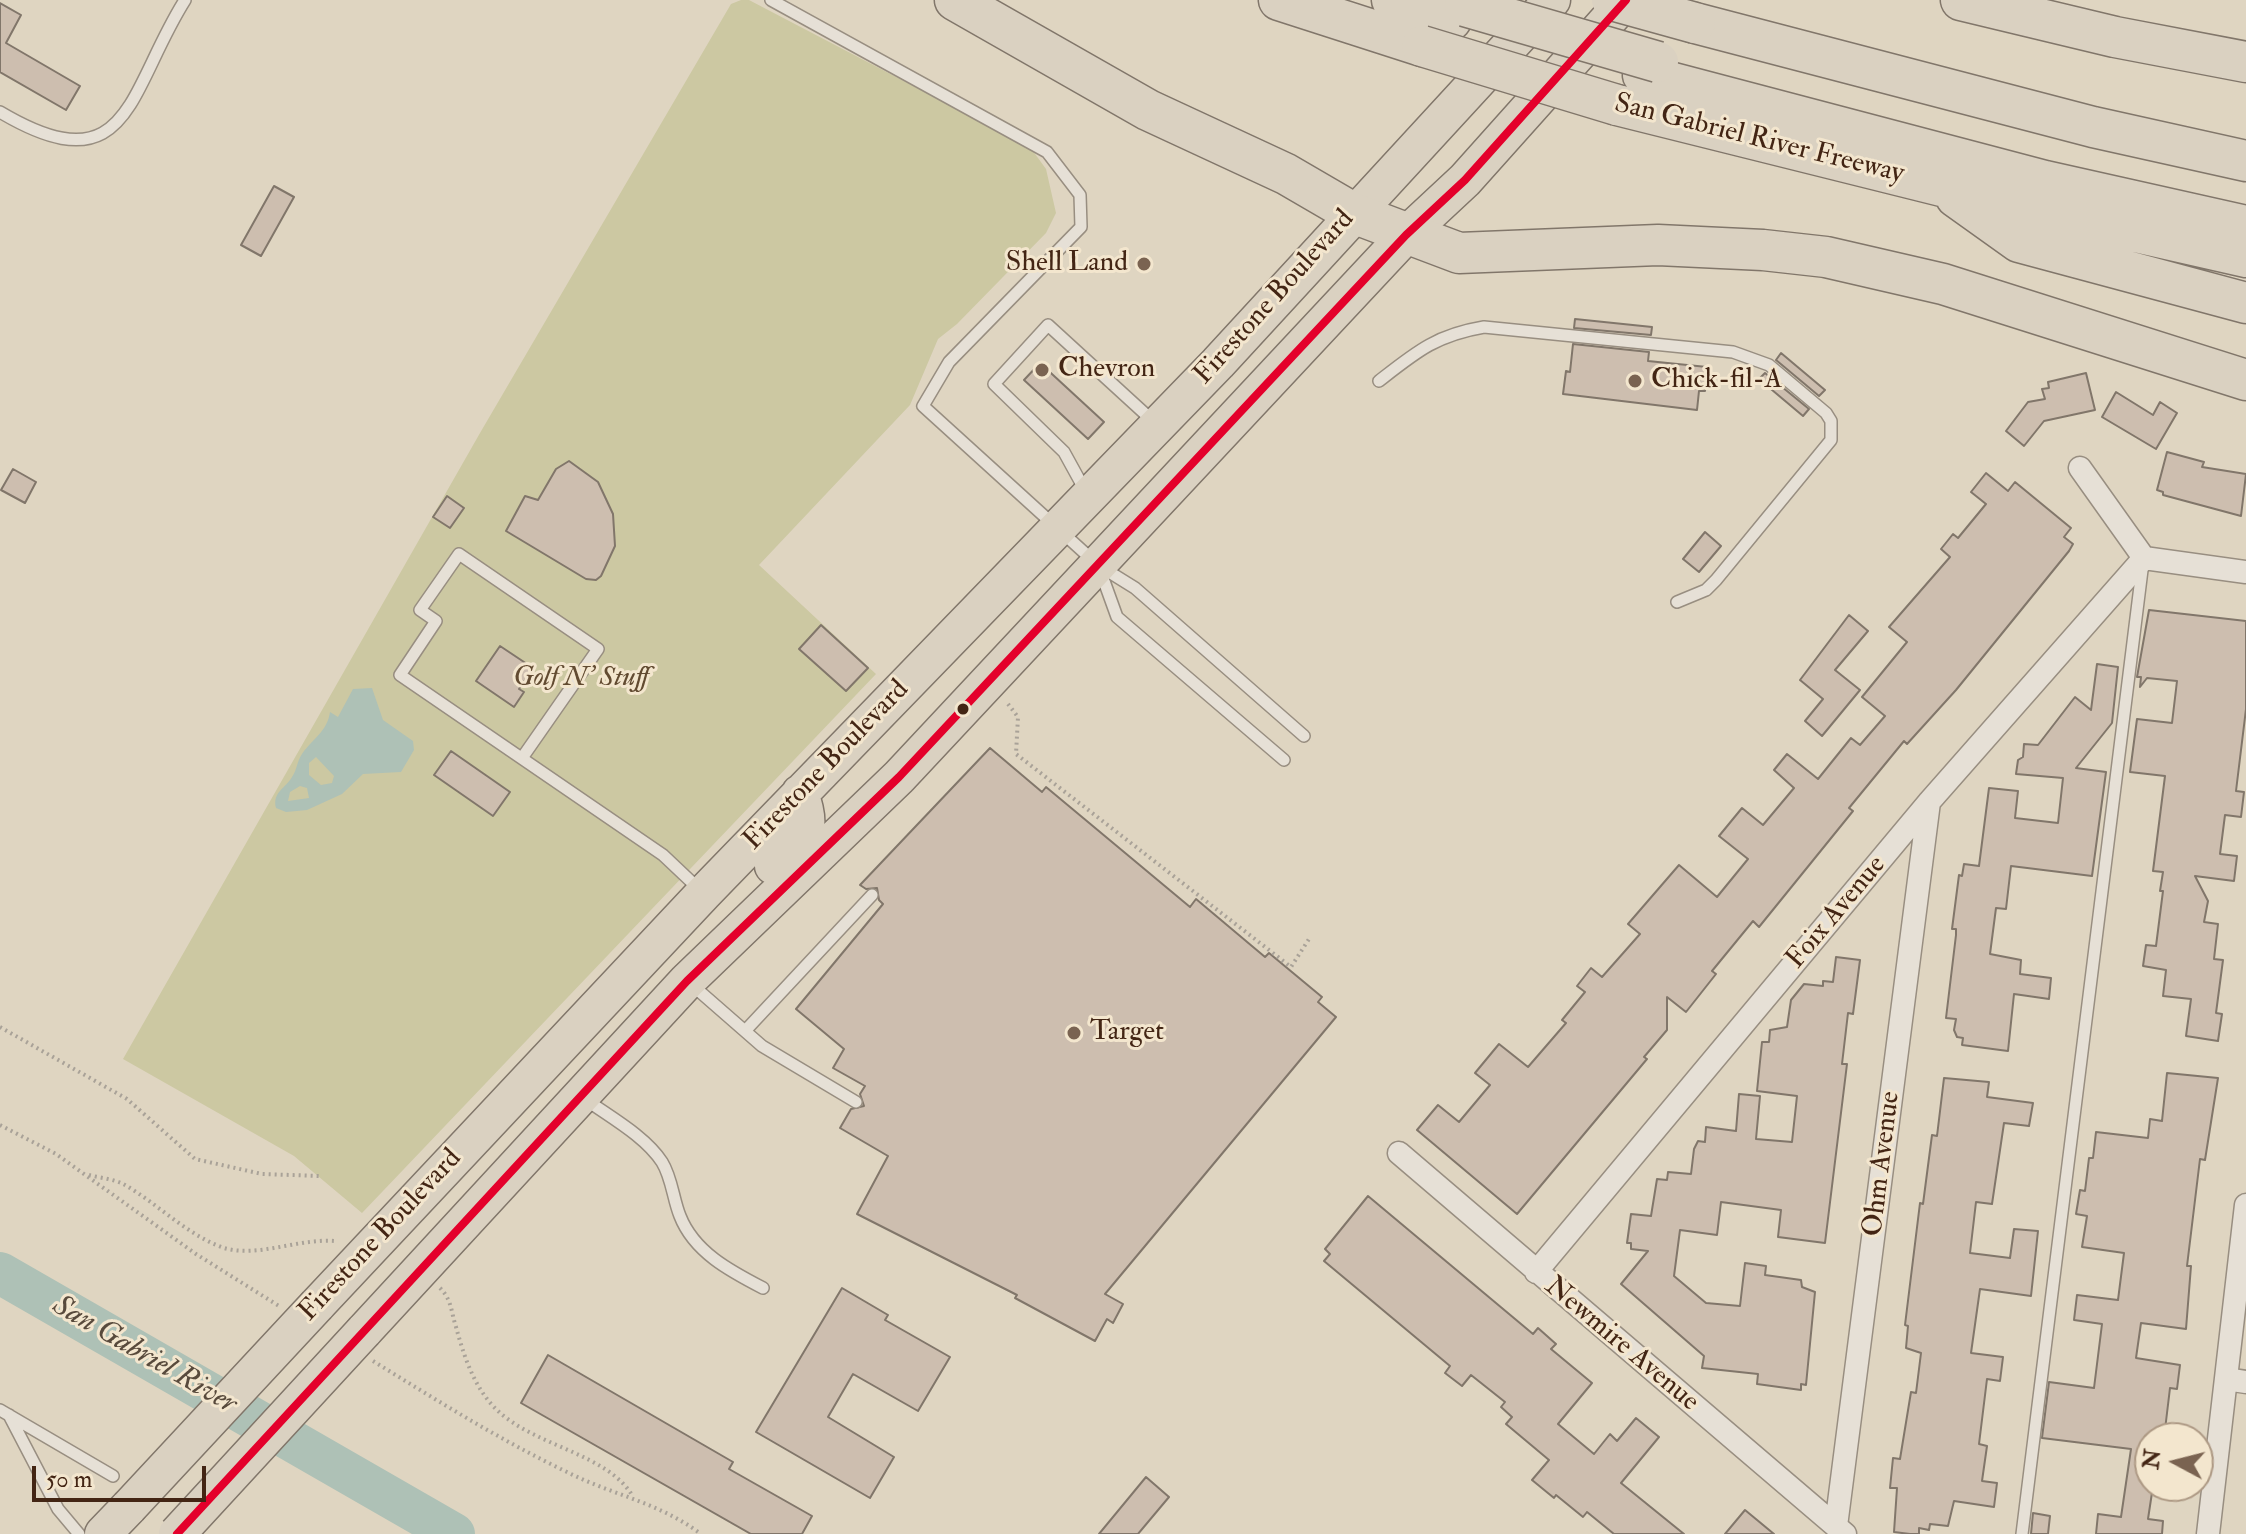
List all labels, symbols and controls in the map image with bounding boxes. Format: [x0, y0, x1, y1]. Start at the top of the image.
street label: San Gabriel River Freeway [1611, 88, 1907, 192]
street label: Firestone Boulevard [1188, 204, 1362, 392]
place label: Shell Land [1006, 247, 1128, 281]
marker: Shell Land [1135, 255, 1153, 273]
place label: Chevron [1058, 353, 1155, 387]
marker: Chevron [1033, 361, 1051, 379]
place label: Chick-fil-A [1651, 364, 1782, 398]
marker: Chick-fil-A [1626, 372, 1644, 390]
park label: Golf N' Stuff [513, 662, 649, 696]
street label: Firestone Boulevard [737, 674, 917, 858]
unlabelled marker [955, 701, 971, 717]
street label: Foix Avenue [1780, 850, 1894, 976]
place label: Target [1090, 1016, 1164, 1050]
marker: Target [1065, 1024, 1083, 1042]
street label: Ohm Avenue [1857, 1089, 1909, 1239]
street label: Firestone Boulevard [292, 1143, 470, 1329]
street label: Newmire Avenue [1537, 1271, 1705, 1419]
water label: San Gabriel River [46, 1289, 242, 1423]
north arrow [2134, 1422, 2214, 1502]
text: N [2137, 1448, 2167, 1471]
scale bar [36, 1450, 210, 1500]
text: 50 m [46, 1464, 92, 1495]

